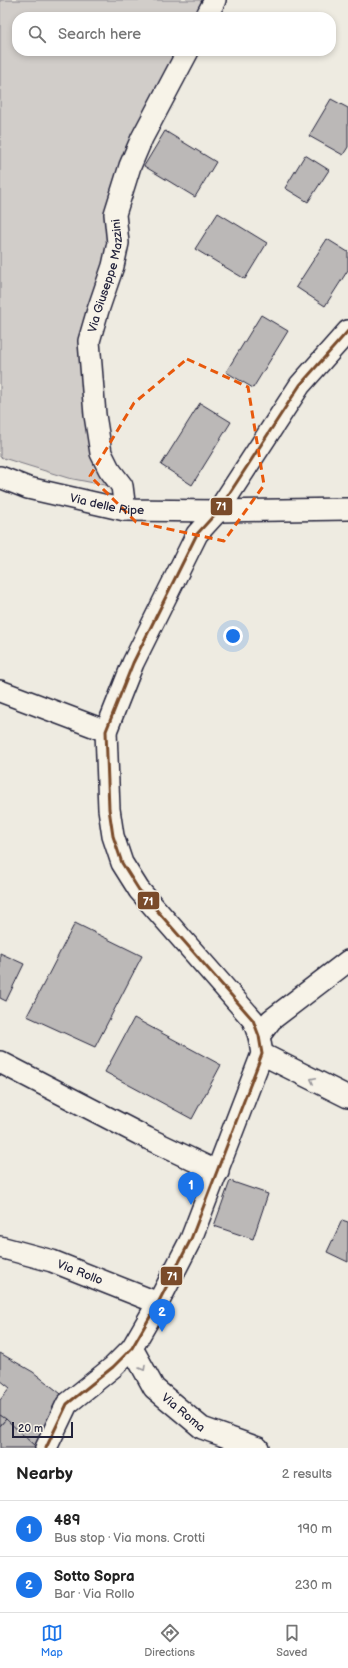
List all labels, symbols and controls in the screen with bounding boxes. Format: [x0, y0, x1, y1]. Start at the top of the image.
search box [12, 12, 336, 56]
icon: search [26, 23, 48, 45]
text: Search here [58, 25, 141, 44]
street label: Via Giuseppe Mazzini [84, 218, 125, 334]
street label: Via delle Ripe [68, 490, 144, 518]
line badge: 71 [210, 497, 233, 516]
text: 71 [216, 500, 226, 513]
your location [223, 626, 243, 646]
line badge: 71 [137, 891, 160, 910]
text: 71 [143, 895, 153, 908]
one-way arrow [310, 1077, 317, 1084]
pin: 1 [178, 1172, 204, 1205]
street label: Via Rollo [55, 1256, 105, 1288]
line badge: 71 [160, 1266, 183, 1286]
text: 71 [167, 1270, 177, 1283]
pin: 2 [149, 1299, 175, 1332]
one-way arrow [138, 1364, 145, 1371]
street label: Via Roma [159, 1390, 209, 1435]
scale bar [12, 1420, 73, 1439]
text: 20 m [18, 1422, 43, 1435]
text: Nearby [16, 1464, 73, 1484]
text: 2 results [282, 1466, 332, 1482]
text: 489 [54, 1511, 81, 1530]
text: 1 [26, 1521, 32, 1537]
text: 190 m [298, 1521, 332, 1537]
text: Bus stop · Via mons. Crotti [54, 1530, 205, 1546]
text: Sotto Sopra [54, 1567, 135, 1586]
text: 2 [25, 1577, 33, 1593]
text: 230 m [295, 1577, 332, 1593]
text: Bar · Via Rollo [54, 1586, 135, 1602]
tab: Map [41, 1622, 63, 1659]
tab: Directions [144, 1622, 195, 1659]
tab: Saved [276, 1622, 307, 1659]

